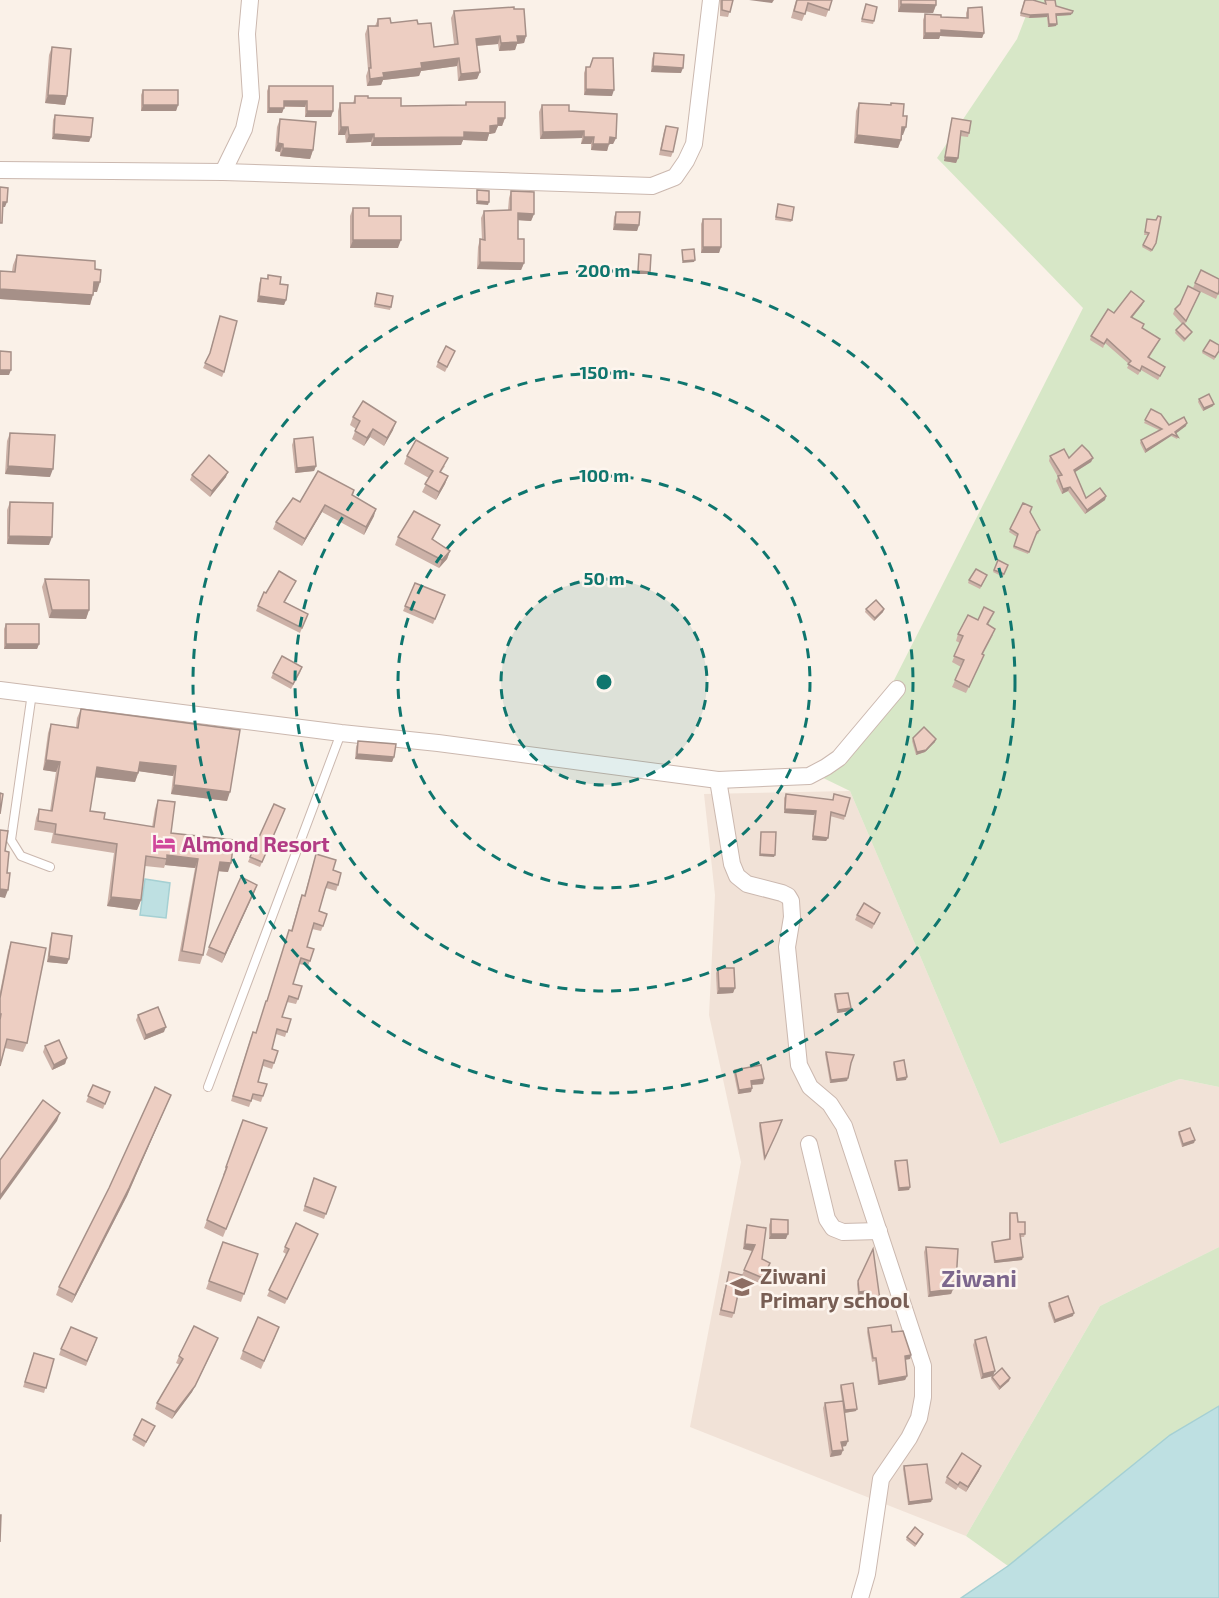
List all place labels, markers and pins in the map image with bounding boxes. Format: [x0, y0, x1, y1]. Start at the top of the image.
centre of rings [594, 672, 614, 692]
hotel icon: Almond Resort [151, 830, 177, 856]
place label: Almond Resort [182, 831, 330, 856]
place label: Ziwani Primary school [760, 1263, 909, 1313]
school or university icon: Ziwani Primary school [729, 1274, 755, 1300]

